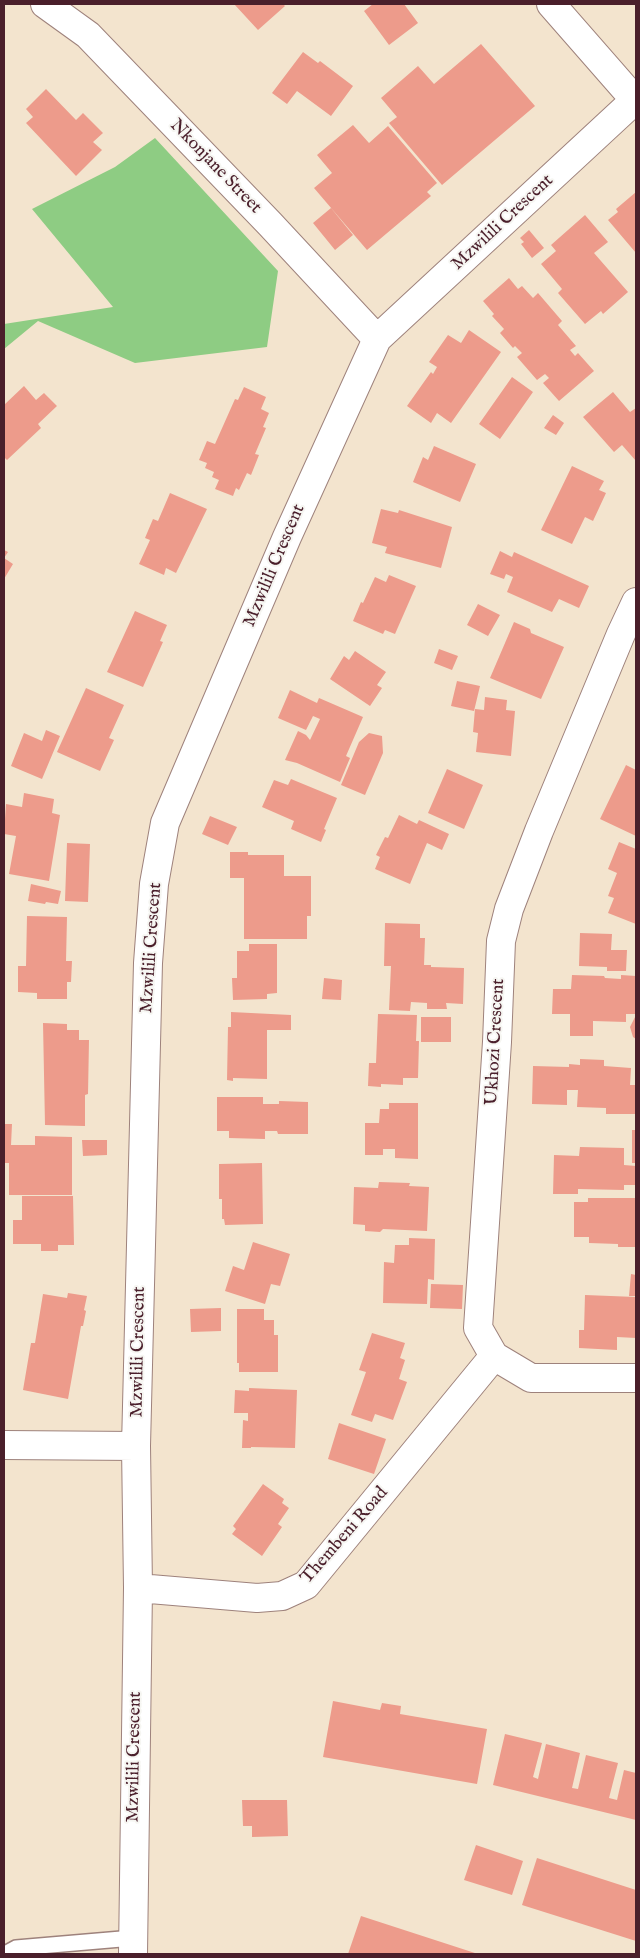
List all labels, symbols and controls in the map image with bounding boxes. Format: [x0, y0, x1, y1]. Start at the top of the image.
street label: Nkonjane Street [165, 115, 265, 219]
street label: Mzwilili Crescent [448, 170, 558, 276]
street label: Mzwilili Crescent [239, 501, 311, 631]
street label: Mzwilili Crescent [137, 882, 167, 1014]
street label: Ukhozi Crescent [482, 978, 510, 1106]
street label: Mzwilili Crescent [127, 1286, 151, 1418]
street label: Thembeni Road [297, 1483, 393, 1589]
street label: Mzwilili Crescent [123, 1691, 147, 1823]

